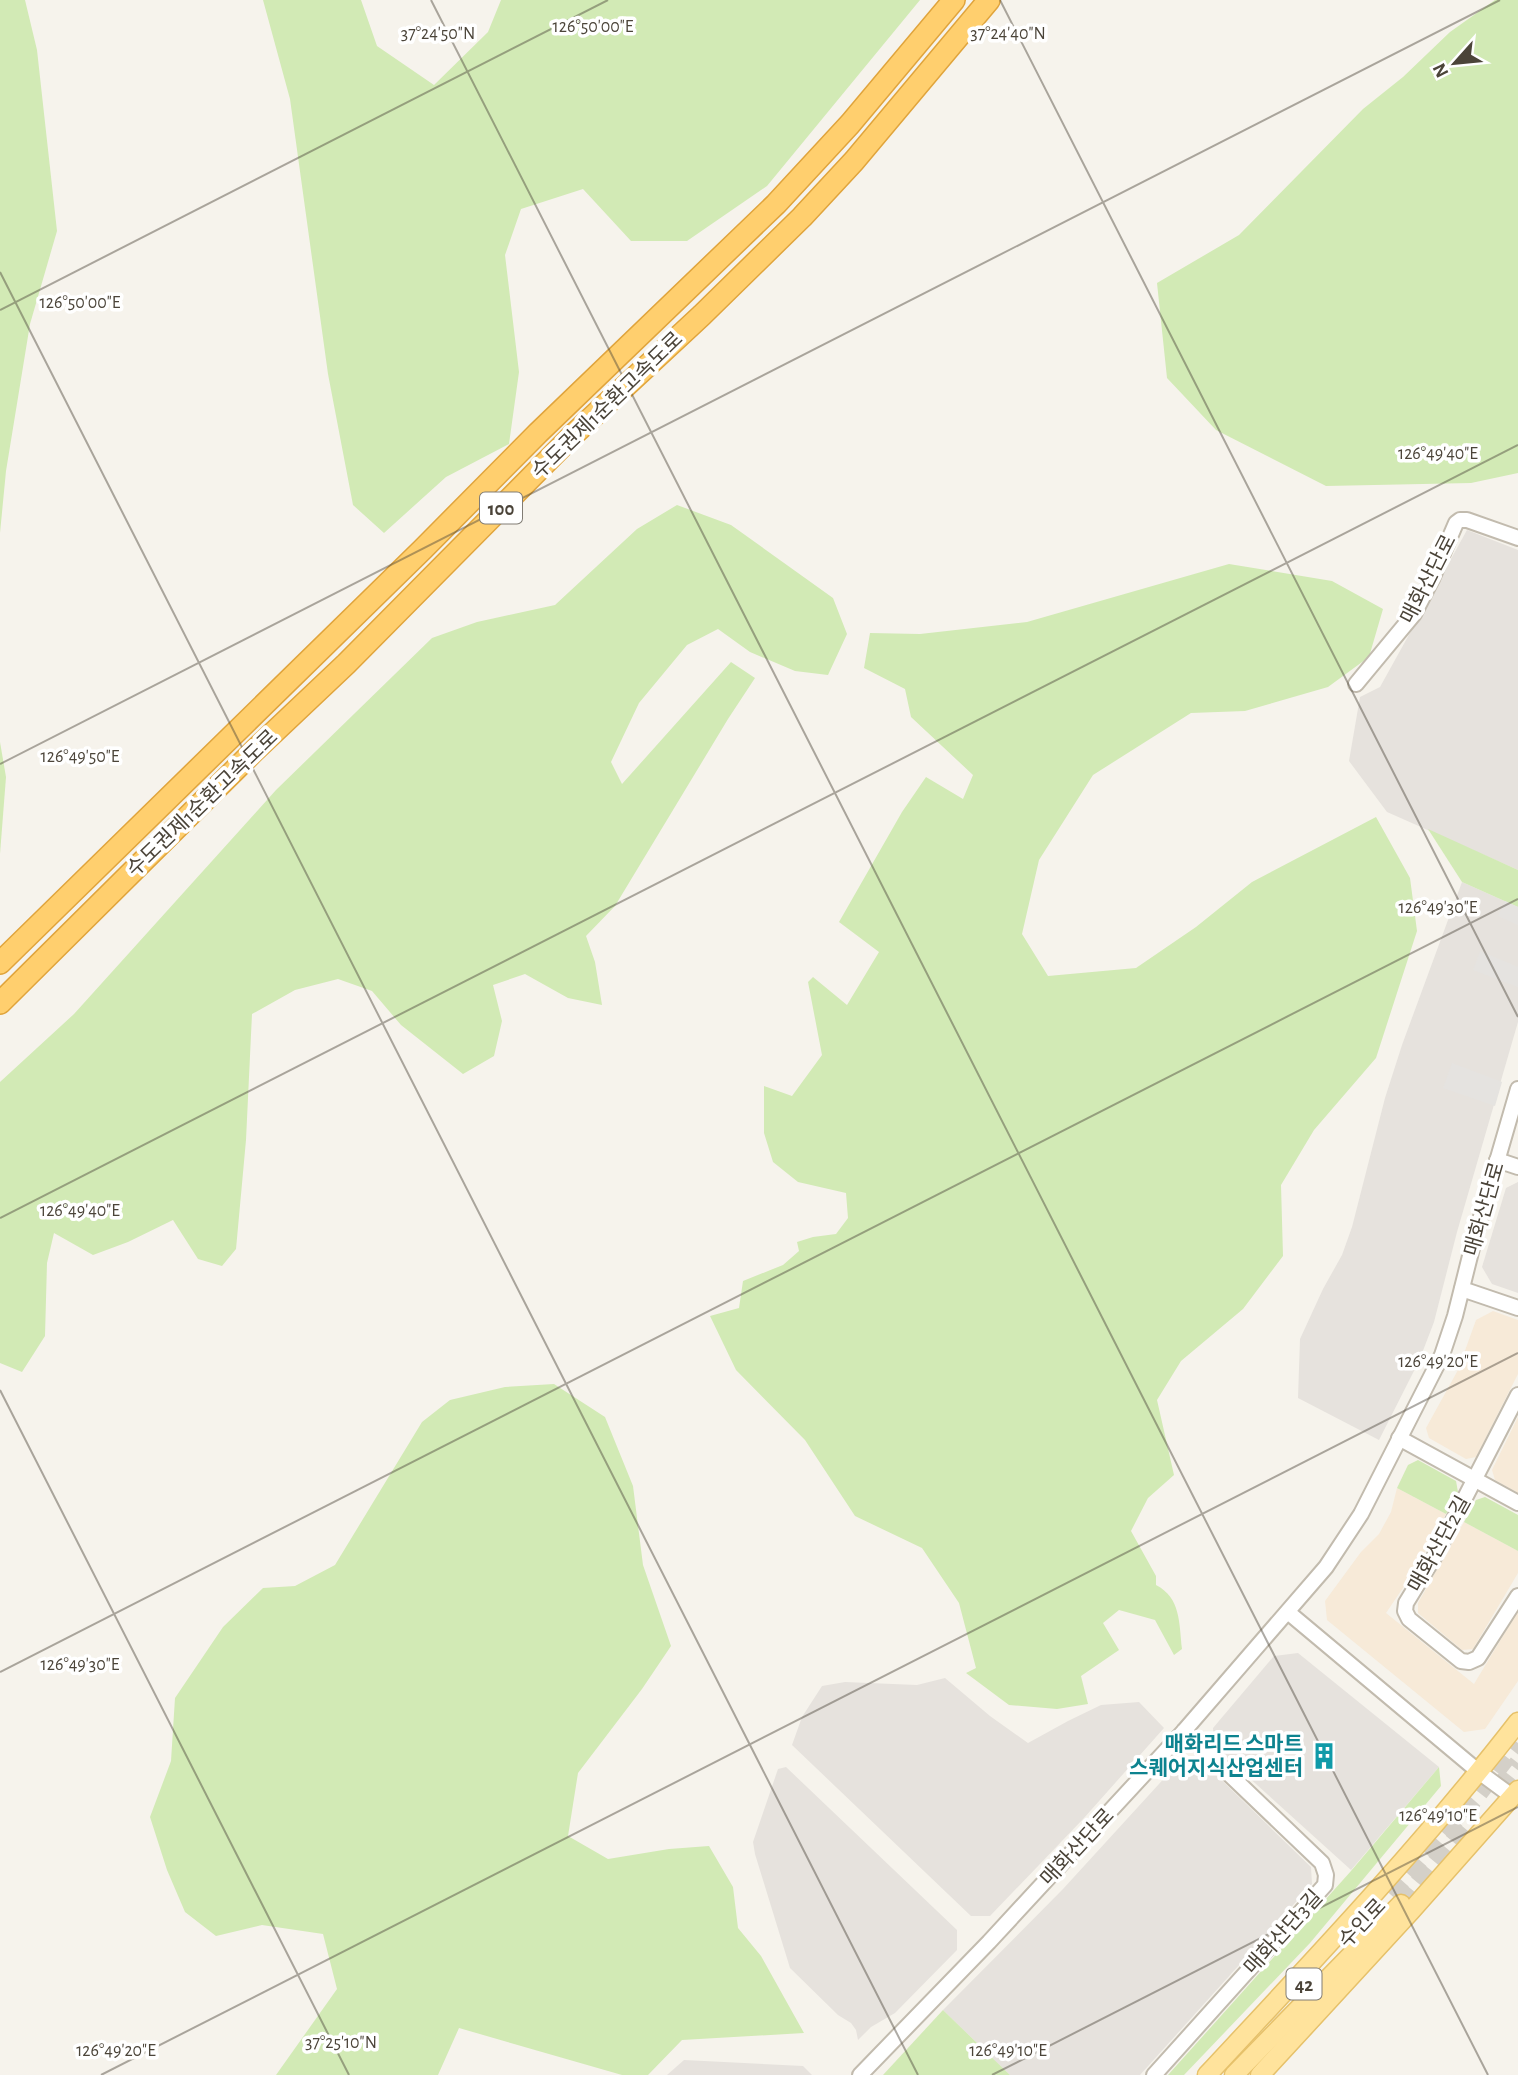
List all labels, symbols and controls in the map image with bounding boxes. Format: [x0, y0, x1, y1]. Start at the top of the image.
text: 126°50'00"E [553, 18, 634, 36]
text: 37°24'50"N [401, 25, 475, 43]
text: 37°24'40"N [970, 25, 1046, 43]
north arrow [1420, 28, 1490, 98]
text: N [1430, 60, 1453, 80]
text: 126°50'00"E [40, 294, 121, 312]
street label: 수도권제1순환고속도로 [527, 327, 687, 483]
text: 126°49'40"E [1398, 445, 1478, 463]
road number: 100 [480, 492, 522, 524]
street label: 매화산단로 [1396, 531, 1460, 627]
street label: 수도권제1순환고속도로 [122, 725, 282, 881]
text: 126°49'50"E [41, 748, 120, 766]
text: 126°49'30"E [1399, 899, 1478, 917]
street label: 매화산단로 [1460, 1160, 1508, 1258]
text: 126°49'40"E [40, 1202, 120, 1220]
text: 126°49'20"E [1398, 1353, 1478, 1371]
street label: 매화산단2길 [1404, 1492, 1474, 1596]
text: 126°49'30"E [41, 1656, 120, 1674]
place label: 매화리드 스마트 스퀘어지식산업센터 [1129, 1733, 1303, 1779]
building icon: 매화리드 스마트 스퀘어지식산업센터 [1309, 1741, 1339, 1771]
street label: 매화산단로 [1036, 1804, 1118, 1890]
text: 126°49'10"E [1399, 1807, 1477, 1825]
street label: 매화산단3길 [1240, 1886, 1326, 1978]
street label: 수인로 [1334, 1894, 1390, 1952]
road number: 42 [1286, 1968, 1322, 2000]
text: 37°25'10"N [305, 2034, 377, 2052]
text: 126°49'20"E [76, 2042, 156, 2060]
text: 126°49'10"E [969, 2042, 1047, 2060]

